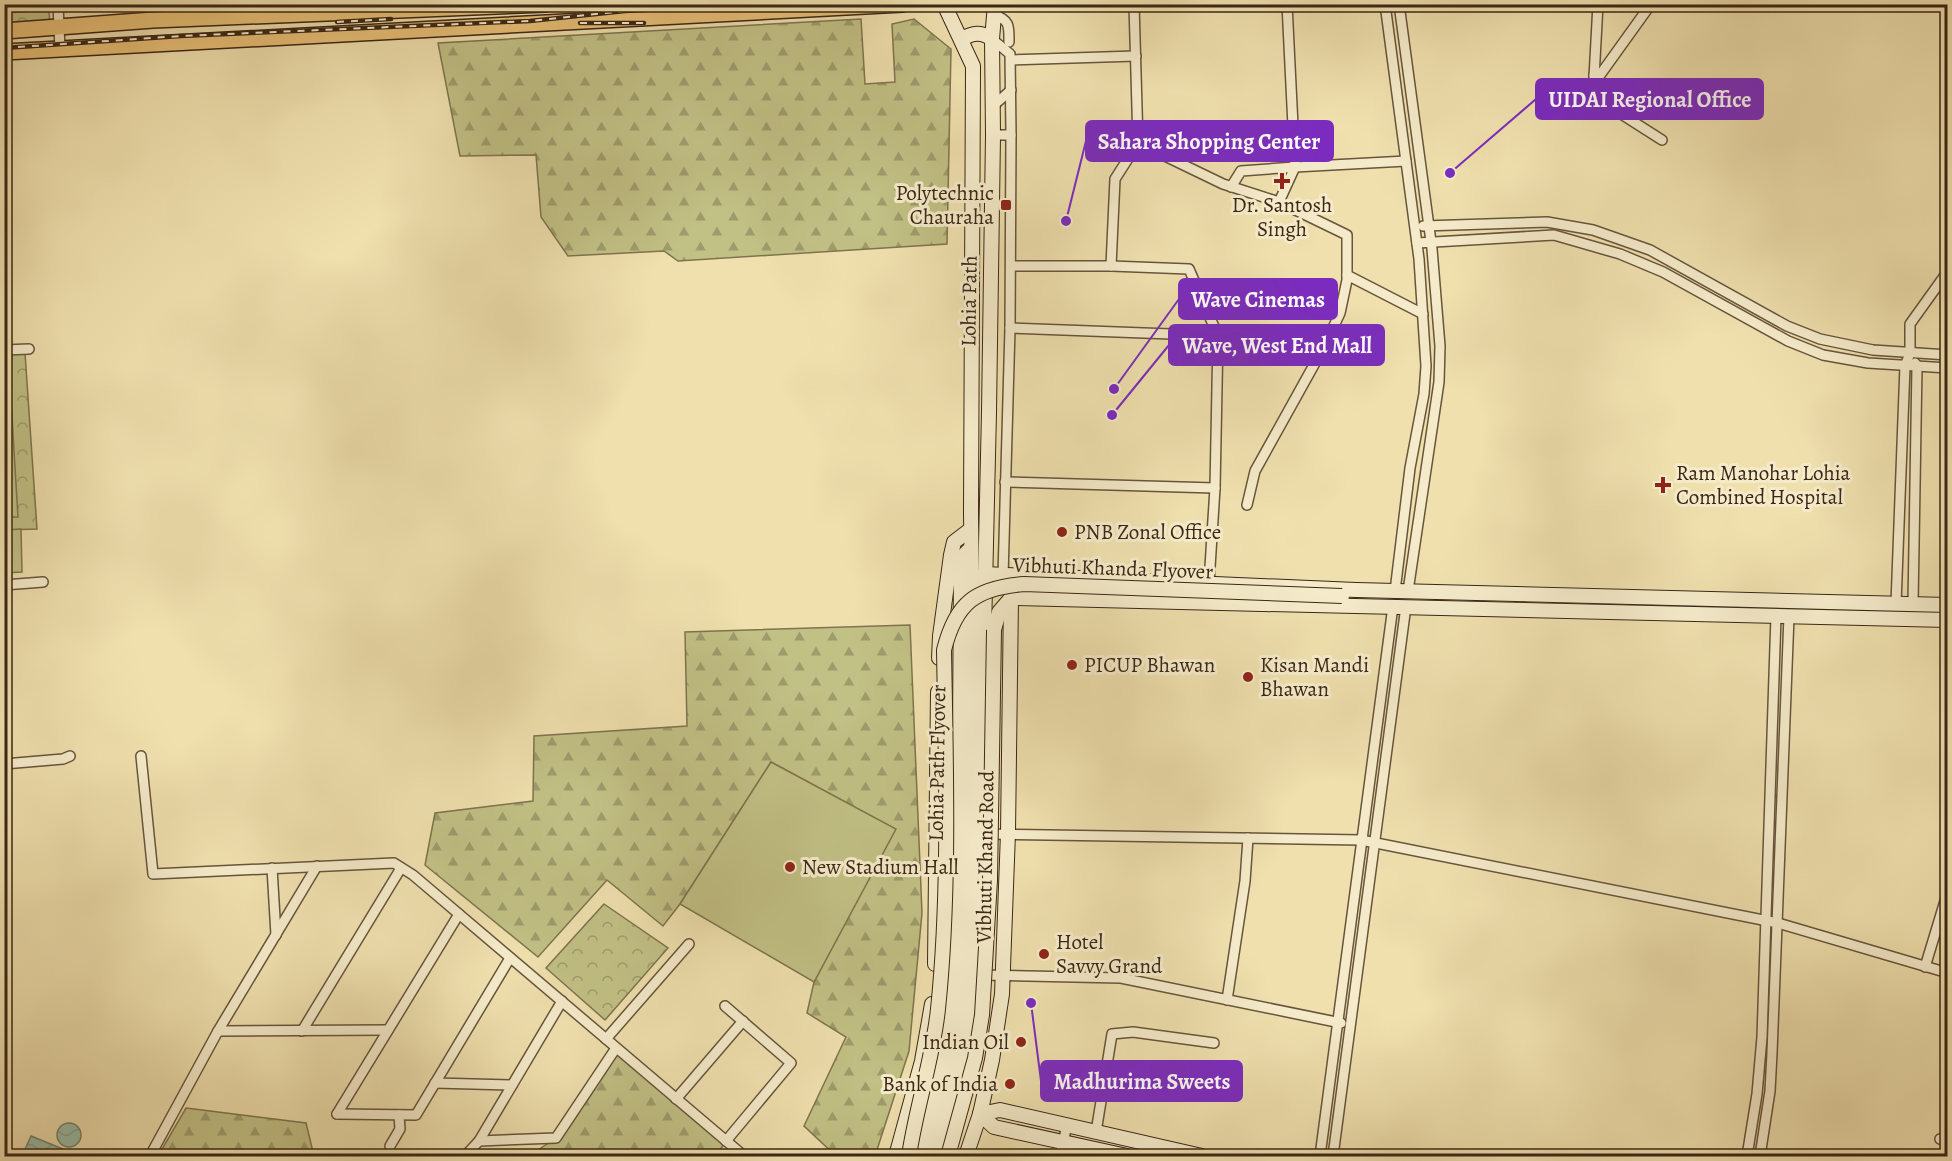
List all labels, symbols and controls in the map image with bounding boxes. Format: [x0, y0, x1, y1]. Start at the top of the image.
callout: UIDAI Regional Office [1536, 79, 1763, 119]
text: UIDAI Regional Office [1548, 85, 1752, 115]
callout: Sahara Shopping Center [1086, 121, 1333, 161]
text: Sahara Shopping Center [1098, 127, 1320, 157]
marker: Dr. Santosh Singh [1273, 172, 1291, 190]
place label: Polytechnic Chauraha [896, 179, 994, 231]
place label: Dr. Santosh Singh [1232, 191, 1332, 243]
marker: Polytechnic Chauraha [999, 198, 1013, 212]
street label: Lohia Path [954, 255, 984, 347]
callout: Wave Cinemas [1179, 279, 1337, 319]
text: Wave Cinemas [1190, 285, 1325, 315]
callout: Wave, West End Mall [1169, 325, 1384, 365]
text: Wave, West End Mall [1181, 331, 1372, 361]
place label: Ram Manohar Lohia Combined Hospital [1676, 459, 1851, 511]
marker: Ram Manohar Lohia Combined Hospital [1654, 476, 1672, 494]
place label: PNB Zonal Office [1074, 518, 1221, 546]
marker: PNB Zonal Office [1055, 525, 1069, 539]
street label: Vibhuti Khanda Flyover [1011, 550, 1214, 585]
place label: PICUP Bhawan [1084, 651, 1215, 679]
place label: Kisan Mandi Bhawan [1260, 651, 1369, 703]
marker: PICUP Bhawan [1065, 658, 1079, 672]
marker: Kisan Mandi Bhawan [1241, 670, 1255, 684]
street label: Lohia Path Flyover [922, 684, 952, 842]
street label: Vibhuti Khand Road [969, 770, 1001, 945]
place label: New Stadium Hall [802, 853, 959, 881]
marker: New Stadium Hall [783, 860, 797, 874]
place label: Hotel Savvy Grand [1056, 928, 1163, 980]
marker: Hotel Savvy Grand [1037, 947, 1051, 961]
place label: Indian Oil [922, 1028, 1009, 1056]
marker: Indian Oil [1014, 1035, 1028, 1049]
callout: Madhurima Sweets [1041, 1061, 1242, 1101]
text: Madhurima Sweets [1054, 1067, 1231, 1097]
place label: Bank of India [882, 1070, 998, 1098]
marker: Bank of India [1003, 1077, 1017, 1091]

